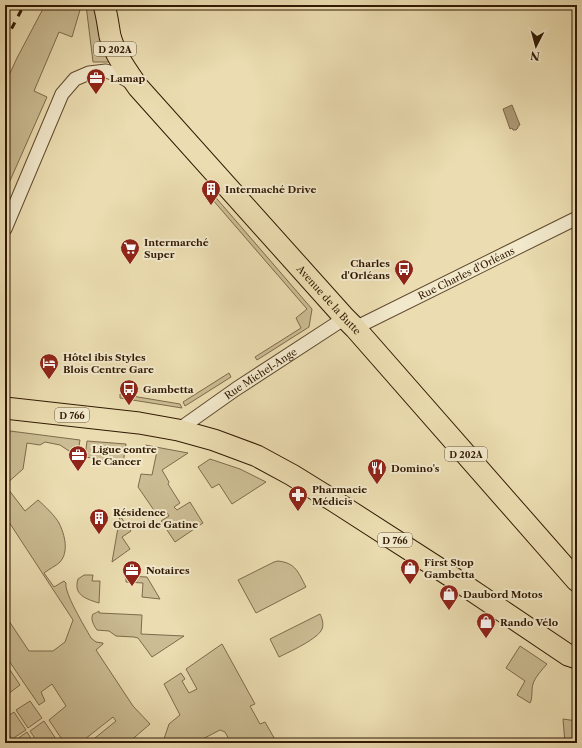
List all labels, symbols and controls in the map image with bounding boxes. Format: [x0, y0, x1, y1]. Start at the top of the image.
north arrow [516, 26, 556, 66]
road number: D 202A [94, 42, 136, 56]
text: N [529, 48, 540, 63]
office icon: Lamap [85, 67, 107, 95]
place label: Lamap [110, 72, 145, 85]
building icon: Intermaché Drive [200, 178, 222, 206]
place label: Intermaché Drive [225, 183, 316, 196]
place label: Intermarché Super [144, 236, 209, 261]
supermarket icon: Intermarché Super [119, 237, 141, 265]
street label: Rue Charles d'Orléans [416, 244, 517, 302]
place label: Charles d'Orléans [341, 257, 390, 282]
bus stop icon: Charles d'Orléans [393, 258, 415, 286]
street label: Avenue de la Butte [294, 262, 364, 337]
street label: Rue Michel-Ange [222, 345, 299, 402]
place label: Hôtel ibis Styles Blois Centre Gare [63, 351, 154, 376]
hotel icon: Hôtel ibis Styles Blois Centre Gare [38, 352, 60, 380]
bus stop icon: Gambetta [118, 378, 140, 406]
place label: Gambetta [143, 383, 194, 396]
road number: D 766 [55, 408, 89, 422]
place label: Ligue contre le Cancer [92, 443, 157, 468]
office icon: Ligue contre le Cancer [67, 444, 89, 472]
road number: D 202A [445, 447, 487, 461]
restaurant icon: Domino's [366, 457, 388, 485]
place label: Domino's [391, 462, 440, 475]
place label: Pharmacie Médicis [312, 483, 367, 508]
pharmacy icon: Pharmacie Médicis [287, 484, 309, 512]
place label: Résidence Octroi de Gatine [113, 506, 198, 531]
building icon: Résidence Octroi de Gatine [88, 507, 110, 535]
road number: D 766 [378, 533, 412, 547]
place label: First Stop Gambetta [424, 556, 475, 581]
shop icon: First Stop Gambetta [399, 557, 421, 585]
office icon: Notaires [121, 559, 143, 587]
place label: Notaires [146, 564, 190, 577]
shop icon: Daubord Motos [438, 583, 460, 611]
place label: Daubord Motos [463, 588, 543, 601]
shop icon: Rando Vélo [475, 611, 497, 639]
place label: Rando Vélo [500, 616, 558, 629]

